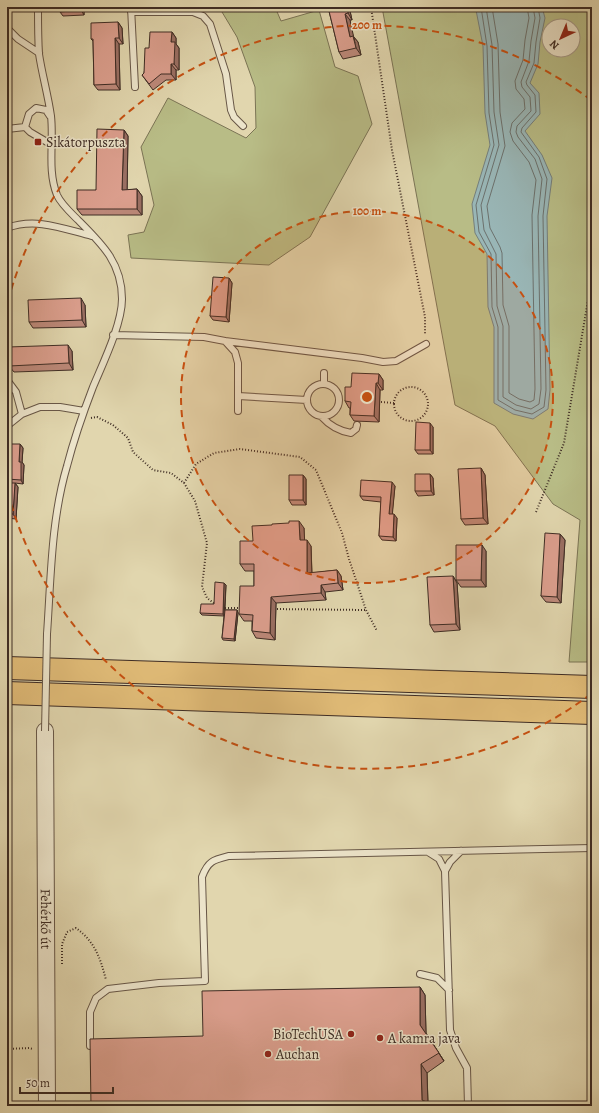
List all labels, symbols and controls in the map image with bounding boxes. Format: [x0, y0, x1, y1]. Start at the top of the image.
text: 200 m [352, 17, 382, 33]
north arrow [541, 18, 581, 58]
text: N [546, 37, 562, 53]
place label: Sikátorpuszta [46, 133, 126, 152]
marker: Sikátorpuszta [33, 137, 43, 147]
text: 100 m [353, 203, 381, 219]
centre of rings [360, 390, 374, 404]
street label: Fehérkő út [36, 889, 55, 950]
place label: BioTechUSA [273, 1025, 344, 1044]
marker: BioTechUSA [346, 1029, 356, 1039]
place label: A kamra java [387, 1029, 461, 1048]
marker: A kamra java [375, 1033, 385, 1043]
place label: Auchan [275, 1045, 319, 1064]
marker: Auchan [263, 1049, 273, 1059]
scale bar [20, 1069, 113, 1095]
text: 50 m [26, 1075, 50, 1091]

